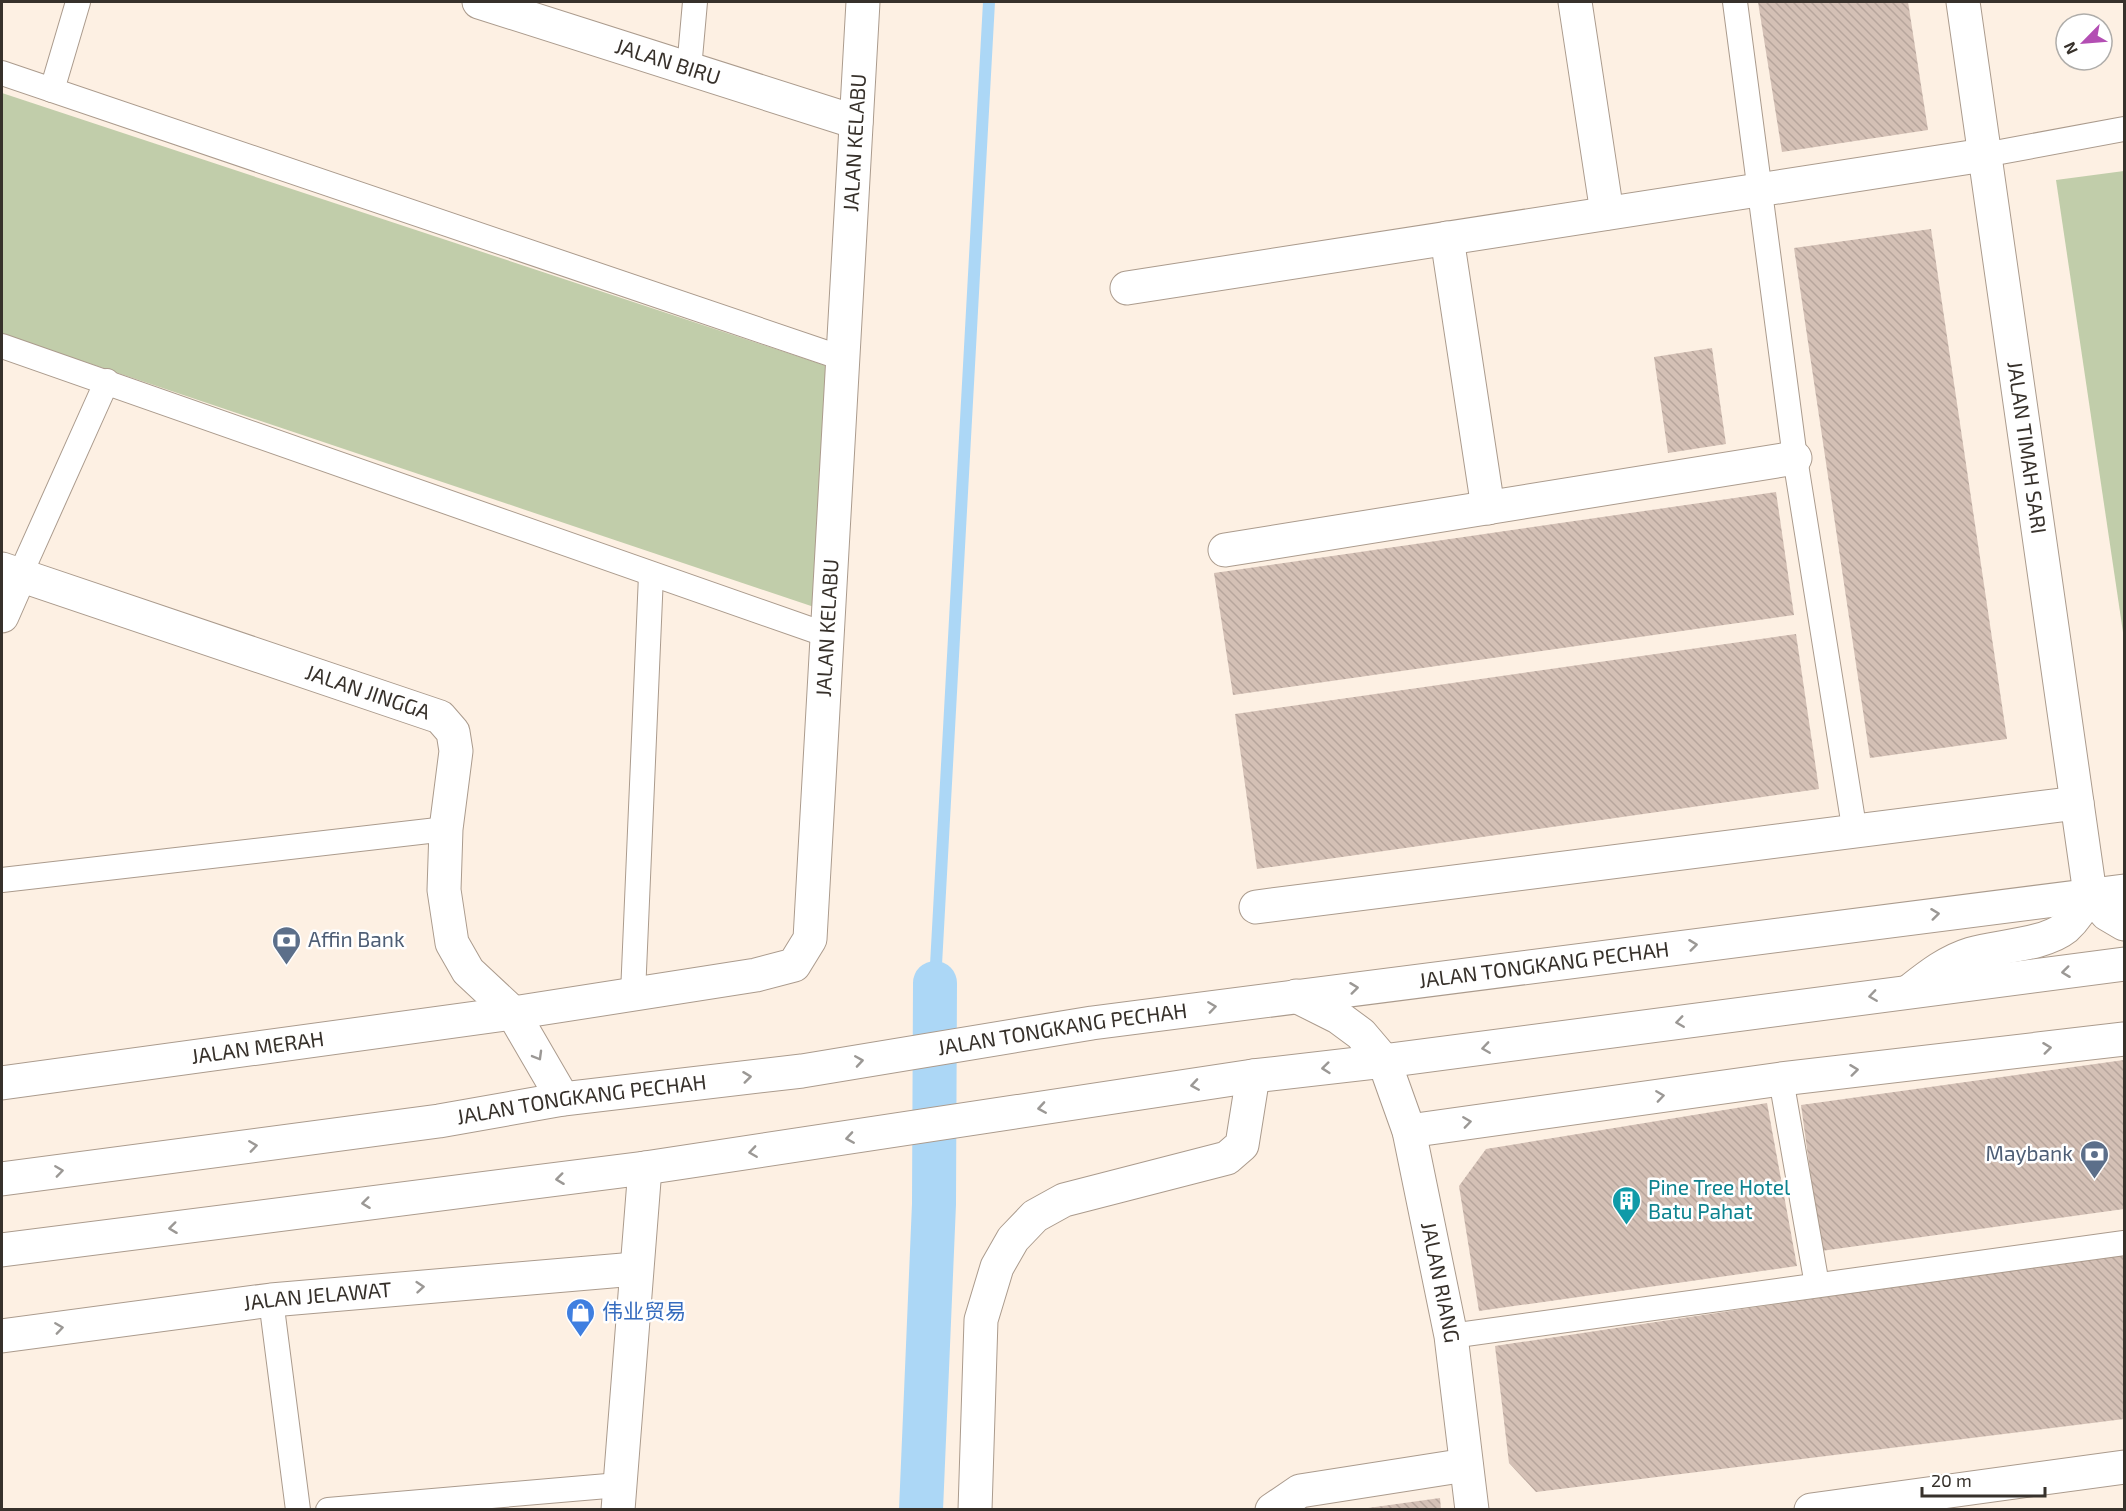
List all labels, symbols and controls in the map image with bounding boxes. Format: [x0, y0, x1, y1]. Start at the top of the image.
north arrow [2054, 12, 2114, 72]
street label: JALAN BIRU [612, 32, 724, 89]
text: N [2059, 39, 2081, 58]
street label: JALAN KELABU [837, 73, 870, 213]
street label: JALAN TIMAH SARI [2003, 359, 2053, 535]
street label: JALAN KELABU [810, 558, 842, 698]
street label: JALAN JINGGA [303, 658, 434, 724]
one-way arrow [1931, 908, 1940, 921]
bank icon: Affin Bank [271, 924, 303, 966]
place label: Affin Bank [308, 926, 405, 951]
street label: JALAN TONGKANG PECHAH [1417, 935, 1671, 992]
one-way arrow [1689, 939, 1698, 952]
one-way arrow [2062, 965, 2071, 977]
one-way arrow [1349, 983, 1358, 995]
one-way arrow [1868, 990, 1878, 1002]
street label: JALAN TONGKANG PECHAH [935, 997, 1188, 1059]
one-way arrow [1208, 1001, 1217, 1014]
one-way arrow [1675, 1015, 1684, 1027]
street label: JALAN MERAH [189, 1025, 325, 1068]
one-way arrow [1482, 1041, 1491, 1053]
one-way arrow [2043, 1042, 2052, 1055]
one-way arrow [531, 1050, 542, 1060]
one-way arrow [854, 1055, 864, 1068]
one-way arrow [1321, 1061, 1330, 1073]
one-way arrow [1849, 1065, 1858, 1077]
street label: JALAN TONGKANG PECHAH [454, 1068, 708, 1129]
one-way arrow [742, 1071, 751, 1084]
one-way arrow [1191, 1078, 1200, 1090]
one-way arrow [1656, 1090, 1665, 1102]
one-way arrow [1038, 1101, 1048, 1114]
one-way arrow [1463, 1117, 1472, 1129]
one-way arrow [845, 1131, 854, 1143]
bank icon: Maybank [2078, 1138, 2110, 1180]
one-way arrow [248, 1140, 257, 1152]
place label: Maybank [1986, 1140, 2073, 1165]
one-way arrow [748, 1146, 758, 1158]
one-way arrow [55, 1166, 64, 1178]
one-way arrow [555, 1172, 564, 1184]
place label: Pine Tree Hotel Batu Pahat [1648, 1174, 1791, 1223]
building icon: Pine Tree Hotel Batu Pahat [1611, 1184, 1643, 1226]
one-way arrow [362, 1197, 371, 1209]
street label: JALAN RIANG [1417, 1219, 1466, 1344]
one-way arrow [168, 1221, 177, 1234]
street label: JALAN JELAWAT [242, 1276, 393, 1315]
one-way arrow [416, 1281, 425, 1294]
shop icon: 伟业贸易 [565, 1296, 597, 1338]
place label: 伟业贸易 [602, 1298, 686, 1323]
one-way arrow [55, 1322, 64, 1335]
scale bar [1922, 1460, 2045, 1498]
text: 20 m [1931, 1469, 1972, 1491]

